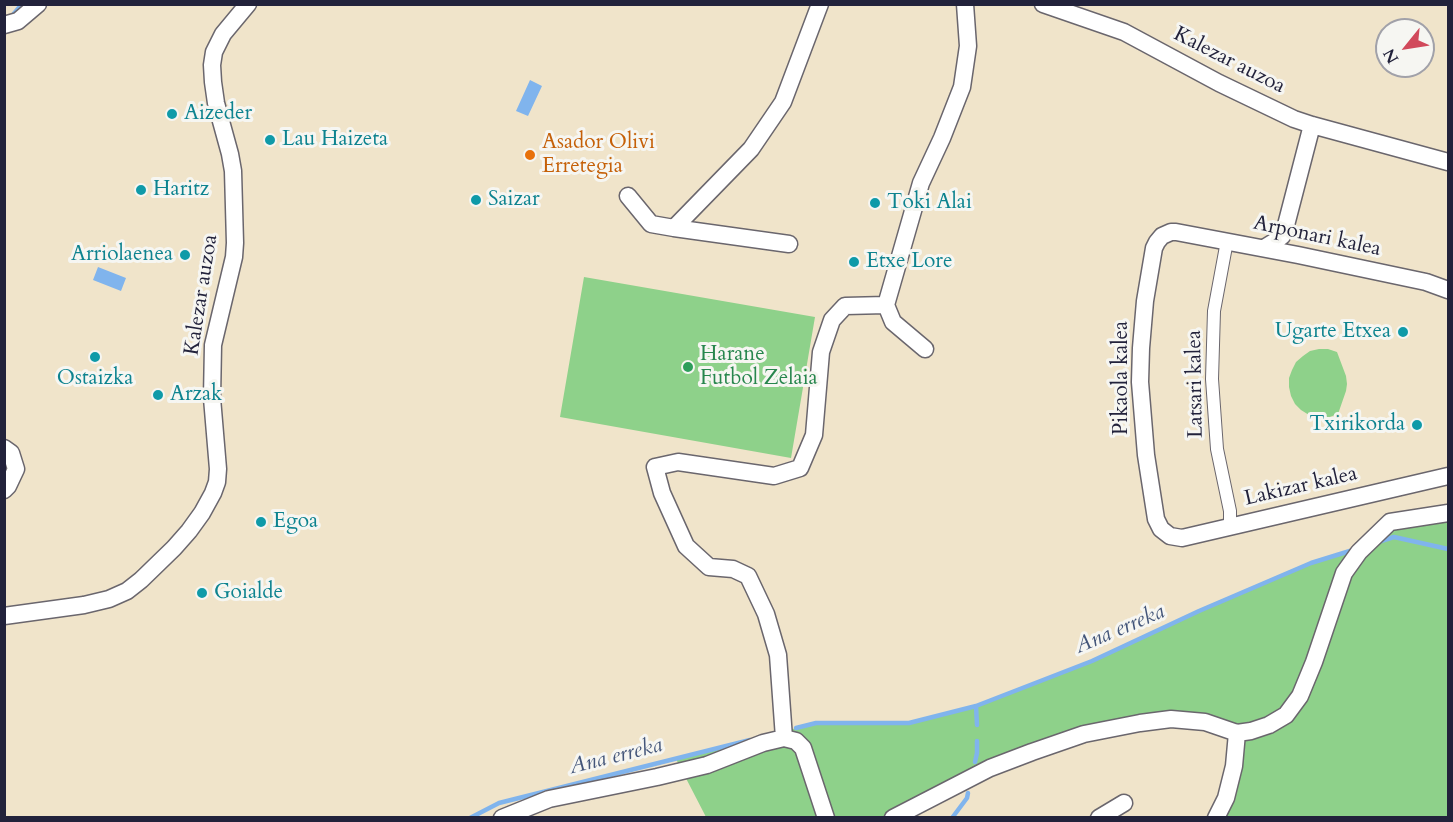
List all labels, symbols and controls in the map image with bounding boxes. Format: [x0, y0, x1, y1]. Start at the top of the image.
north arrow [1375, 18, 1435, 78]
street label: Kalezar auzoa [1169, 22, 1289, 100]
text: N [1378, 44, 1404, 68]
place label: Aizeder [184, 101, 252, 127]
marker: Aizeder [165, 107, 179, 121]
place label: Lau Haizeta [282, 127, 388, 153]
place label: Asador Olivi Erretegia [542, 130, 655, 180]
marker: Lau Haizeta [263, 133, 277, 147]
marker: Asador Olivi Erretegia [523, 148, 537, 162]
place label: Haritz [153, 177, 209, 203]
marker: Haritz [134, 183, 148, 197]
place label: Saizar [488, 187, 540, 213]
place label: Toki Alai [887, 190, 972, 216]
marker: Saizar [469, 193, 483, 207]
marker: Toki Alai [868, 196, 882, 210]
street label: Arponari kalea [1251, 211, 1383, 263]
street label: Kalezar auzoa [180, 233, 224, 357]
place label: Arriolaenea [71, 242, 173, 268]
marker: Arriolaenea [178, 248, 192, 262]
place label: Etxe Lore [866, 249, 952, 275]
marker: Etxe Lore [847, 255, 861, 269]
place label: Ugarte Etxea [1275, 319, 1391, 345]
street label: Pikaola kalea [1109, 321, 1135, 435]
marker: Ugarte Etxea [1396, 325, 1410, 339]
street label: Latsari kalea [1182, 330, 1210, 438]
place label: Harane Futbol Zelaia [700, 342, 818, 392]
marker: Ostaizka [88, 350, 102, 364]
marker: Harane Futbol Zelaia [681, 360, 695, 374]
place label: Ostaizka [57, 366, 133, 392]
place label: Arzak [170, 382, 222, 408]
marker: Arzak [151, 388, 165, 402]
place label: Txirikorda [1309, 412, 1405, 438]
marker: Txirikorda [1410, 418, 1424, 432]
street label: Lakizar kalea [1242, 462, 1360, 512]
place label: Egoa [273, 509, 318, 535]
marker: Egoa [254, 515, 268, 529]
place label: Goialde [214, 580, 283, 606]
marker: Goialde [195, 586, 209, 600]
water label: Ana erreka [1071, 599, 1169, 661]
water label: Ana erreka [567, 733, 665, 781]

